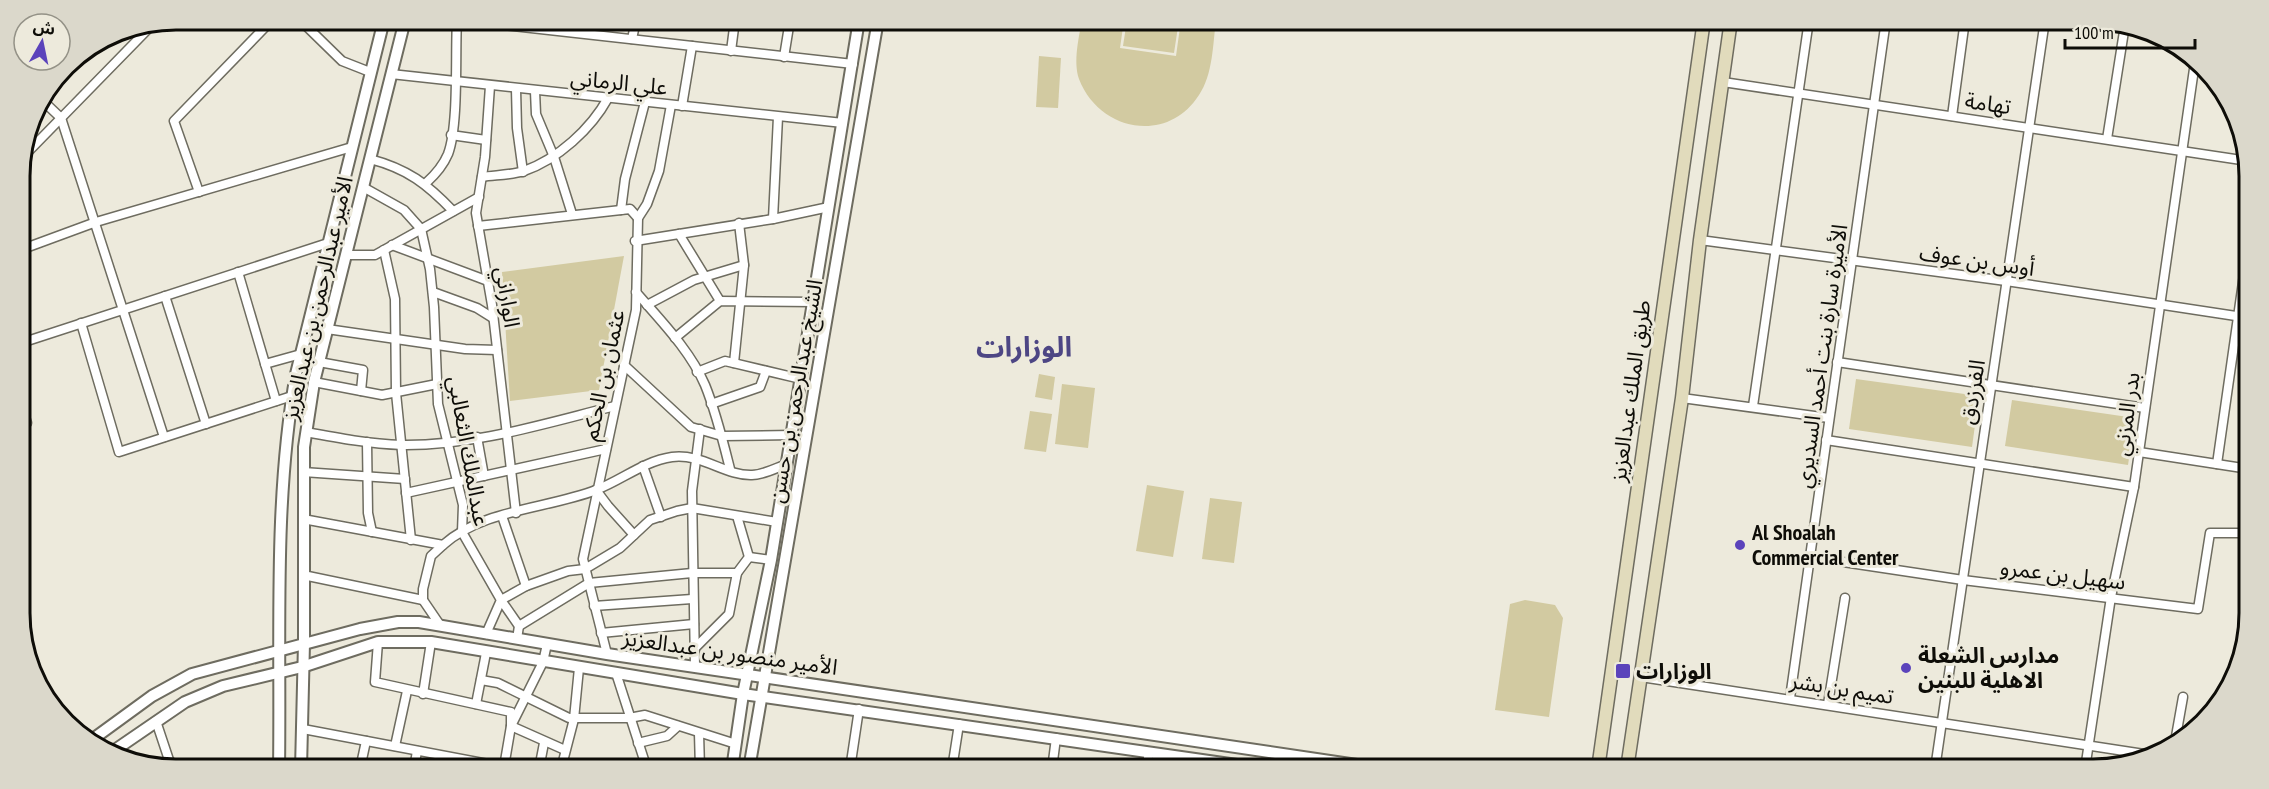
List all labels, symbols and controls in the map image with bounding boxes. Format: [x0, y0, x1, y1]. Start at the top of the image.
north arrow [12, 12, 72, 72]
scale bar [2065, 12, 2196, 50]
text: ش [32, 16, 57, 39]
text: 100 m [2074, 21, 2114, 44]
street label: علي الرماني [569, 63, 669, 104]
street label: تهامة [1963, 86, 2013, 120]
street label: الأمير عبدالرحمن بن عبدالعزيز [275, 173, 359, 424]
street label: الأميرة سارة بنت أحمد السديري [1789, 222, 1856, 490]
street label: أوس بن عوف [1918, 238, 2036, 282]
street label: الواراني [486, 264, 527, 330]
street label: الشيخ عبدالرحمن بن حسن [762, 277, 831, 506]
street label: طريق الملك عبدالعزيز [1603, 298, 1657, 485]
street label: عثمان بن الحكم [575, 307, 633, 444]
district label: الوزارات [976, 328, 1072, 365]
street label: الفرزدق [1953, 357, 1991, 427]
street label: بدر المزني [2106, 370, 2149, 458]
street label: عبدالملك الثعالبي [439, 374, 496, 529]
place label: Al Shoalah Commercial Center [1751, 518, 1899, 571]
marker: Al Shoalah Commercial Center [1733, 538, 1747, 552]
street label: سهيل بن عمرو [1999, 552, 2127, 596]
street label: الأمير منصور بن عبدالعزيز [620, 623, 839, 681]
place label: مدارس الشعلة الاهلية للبنين [1918, 641, 2059, 694]
place label: الوزارات [1636, 657, 1712, 685]
marker: مدارس الشعلة الاهلية للبنين [1899, 661, 1913, 675]
marker: الوزارات [1614, 662, 1632, 680]
street label: تميم بن بشر [1787, 666, 1896, 713]

